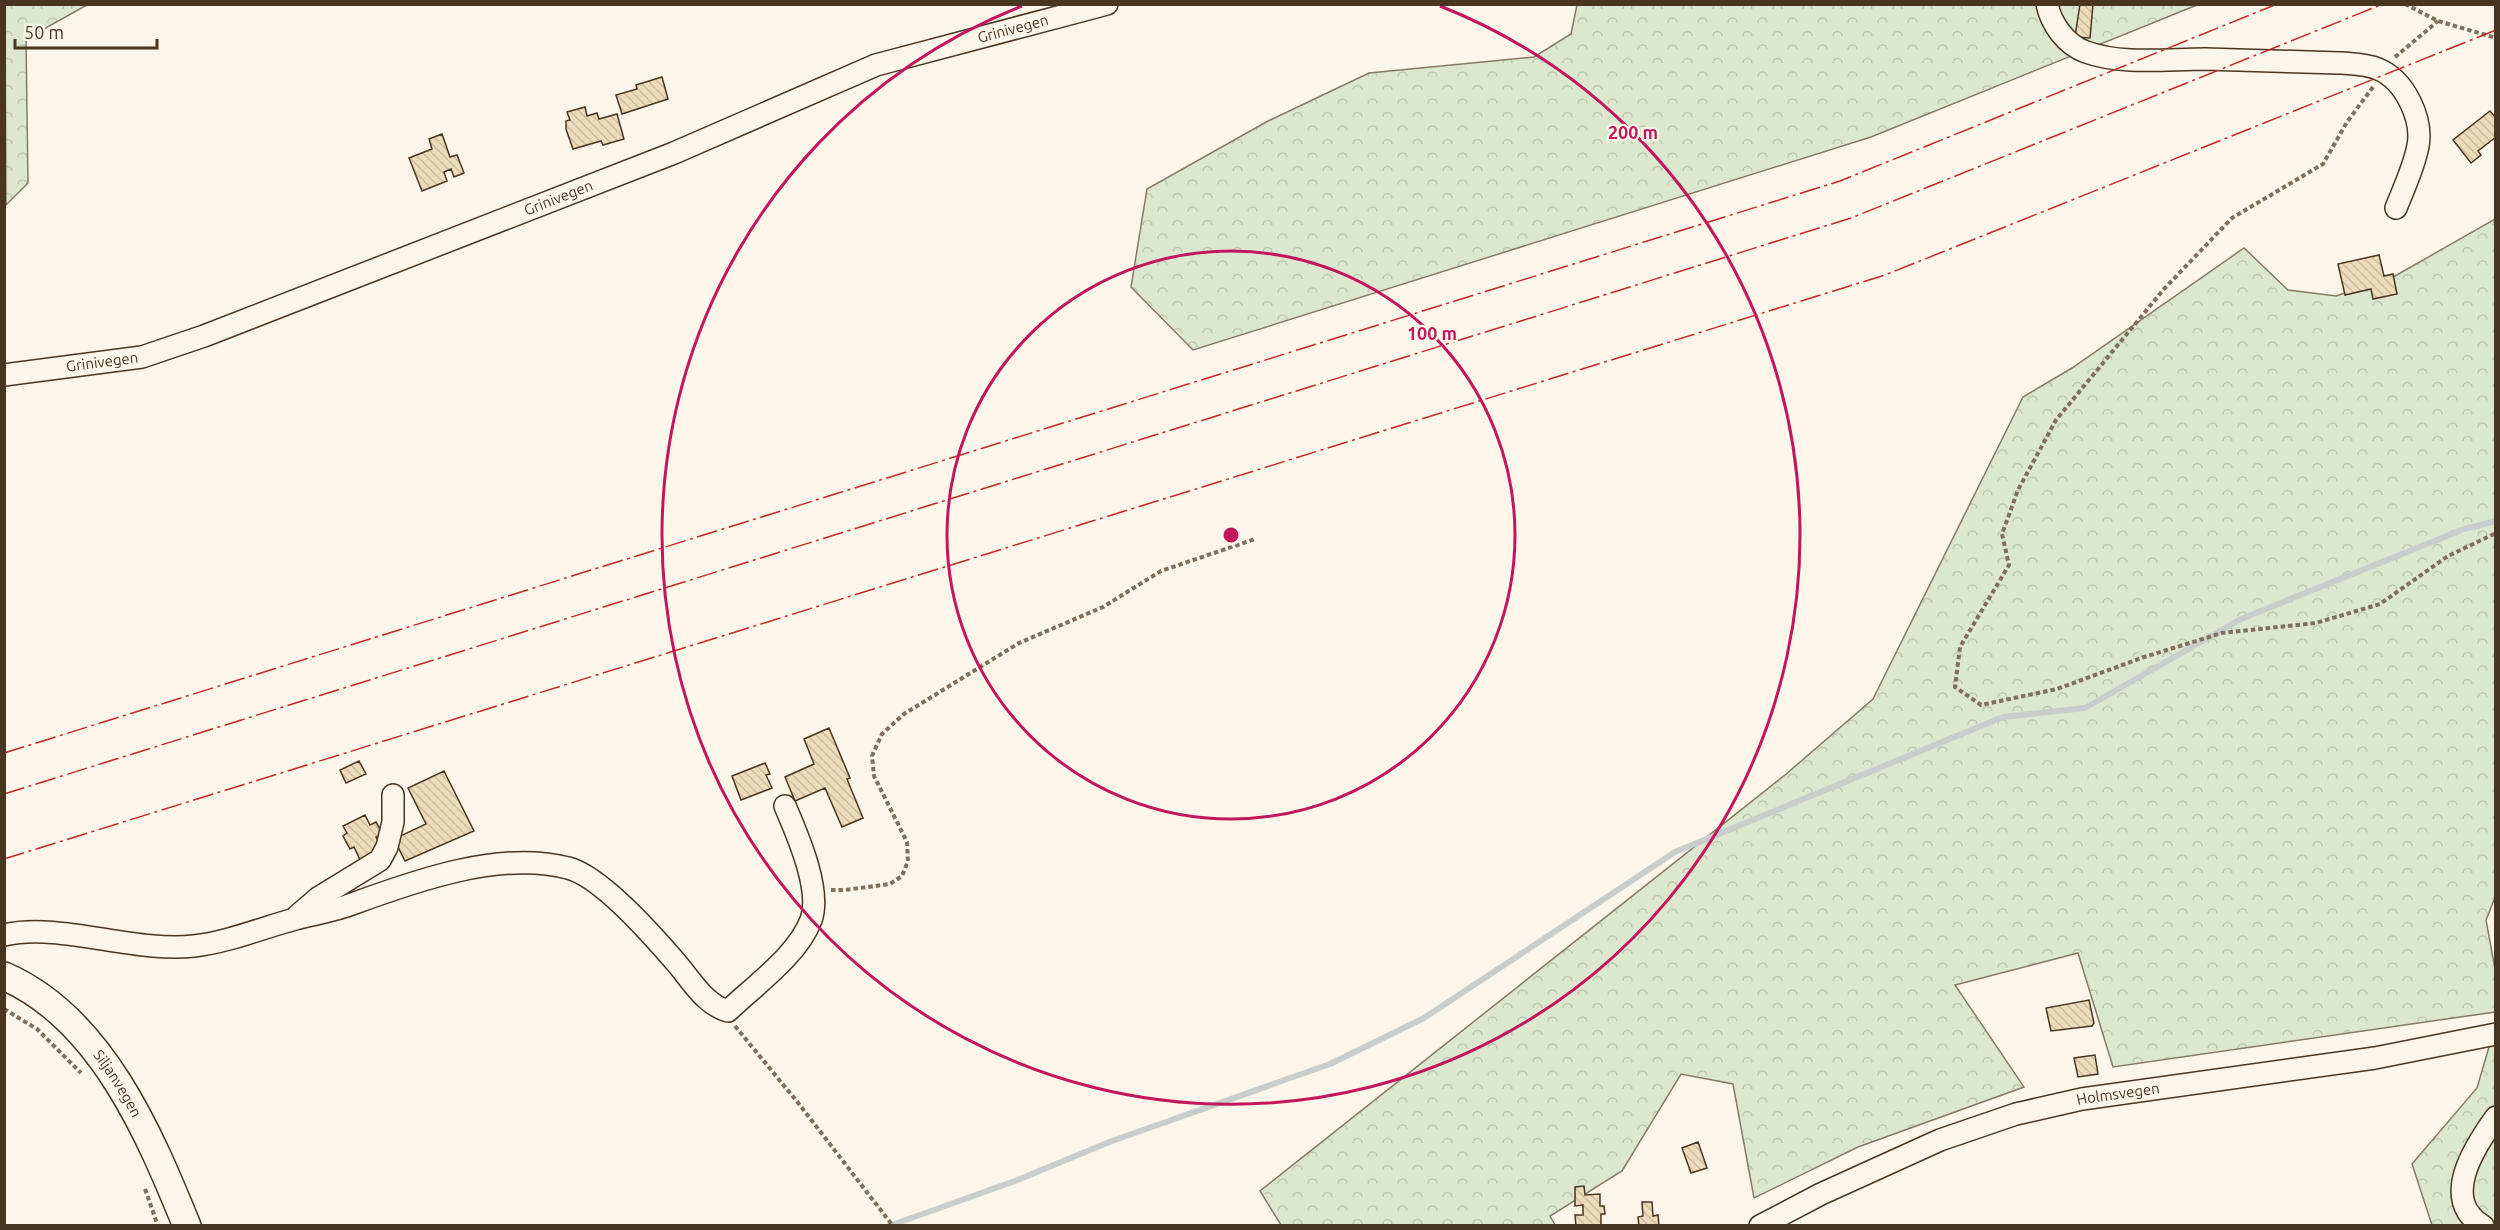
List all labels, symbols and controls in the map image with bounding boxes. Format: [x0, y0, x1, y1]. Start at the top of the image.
street label: Grinivegen [976, 11, 1050, 46]
scale bar [15, 12, 158, 50]
text: 50 m [24, 22, 64, 42]
text: 200 m [1608, 122, 1658, 142]
street label: Grinivegen [521, 176, 595, 219]
text: 100 m [1407, 323, 1457, 343]
street label: Grinivegen [65, 349, 139, 375]
centre of rings [1221, 525, 1241, 545]
street label: Siljanvegen [90, 1046, 145, 1120]
street label: Holmsvegen [2075, 1079, 2161, 1108]

